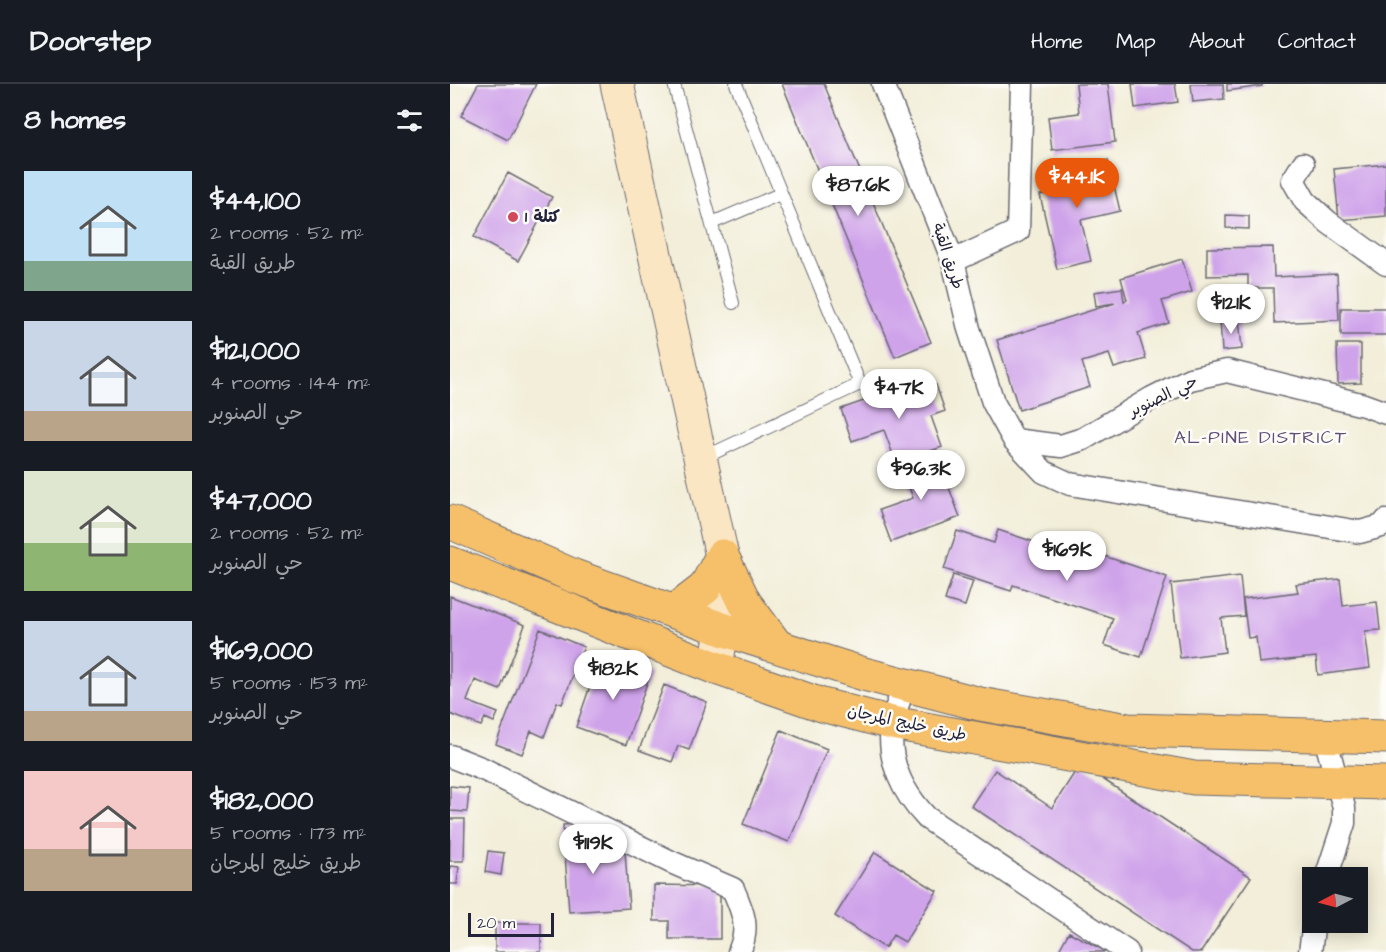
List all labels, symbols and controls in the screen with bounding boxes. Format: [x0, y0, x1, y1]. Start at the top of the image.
text: Doorstep [30, 22, 151, 61]
text: Home [1031, 27, 1083, 56]
text: Map [1116, 27, 1156, 56]
text: About [1189, 27, 1245, 56]
text: Contact [1278, 27, 1356, 56]
text: 8 homes [24, 102, 126, 138]
icon: filters [393, 104, 426, 137]
pin: $44.1K [1028, 158, 1126, 209]
text: $44.1K [1049, 163, 1105, 191]
pin: $87.6K [809, 166, 907, 217]
text: $87.6K [826, 171, 890, 199]
text: $44,100 [210, 183, 301, 219]
icon: home [72, 195, 144, 267]
place label: كتلة 1 [525, 206, 560, 228]
marker: كتلة 1 [506, 210, 520, 224]
text: 2 rooms · 52 m² [210, 219, 364, 247]
street label: طريق القبة [927, 220, 969, 292]
text: طريق القبة [210, 249, 296, 277]
pin: $121K [1189, 284, 1273, 335]
text: $121K [1211, 289, 1251, 317]
text: $121,000 [210, 333, 300, 369]
icon: home [72, 345, 144, 417]
text: 4 rooms · 144 m² [210, 369, 370, 397]
pin: $47K [863, 369, 935, 420]
street label: حي الصنوبر [1123, 370, 1203, 426]
text: $47K [874, 374, 924, 402]
text: حي الصنوبر [210, 399, 303, 427]
district label: AL-PINE DISTRICT [1174, 425, 1348, 450]
pin: $96.3K [872, 450, 970, 501]
text: $96.3K [891, 455, 951, 483]
text: $47,000 [210, 483, 312, 519]
icon: home [72, 495, 144, 567]
text: 2 rooms · 52 m² [210, 519, 364, 547]
pin: $169K [1025, 531, 1109, 582]
text: $169K [1042, 536, 1092, 564]
text: حي الصنوبر [210, 549, 303, 577]
text: $169,000 [210, 633, 313, 669]
icon: home [72, 645, 144, 717]
pin: $182K [571, 650, 655, 701]
text: $182K [588, 655, 638, 683]
text: 5 rooms · 153 m² [210, 669, 368, 697]
text: حي الصنوبر [210, 699, 303, 727]
street label: طريق خليج المرجان [845, 700, 969, 746]
text: $182,000 [210, 783, 313, 819]
icon: home [72, 795, 144, 867]
text: 5 rooms · 173 m² [210, 819, 366, 847]
pin: $119K [551, 824, 635, 875]
text: $119K [573, 829, 613, 857]
text: طريق خليج المرجان [210, 849, 361, 877]
north arrow [1302, 867, 1368, 933]
map controls [1302, 867, 1368, 933]
scale bar [468, 910, 554, 938]
text: 20 m [477, 912, 515, 934]

